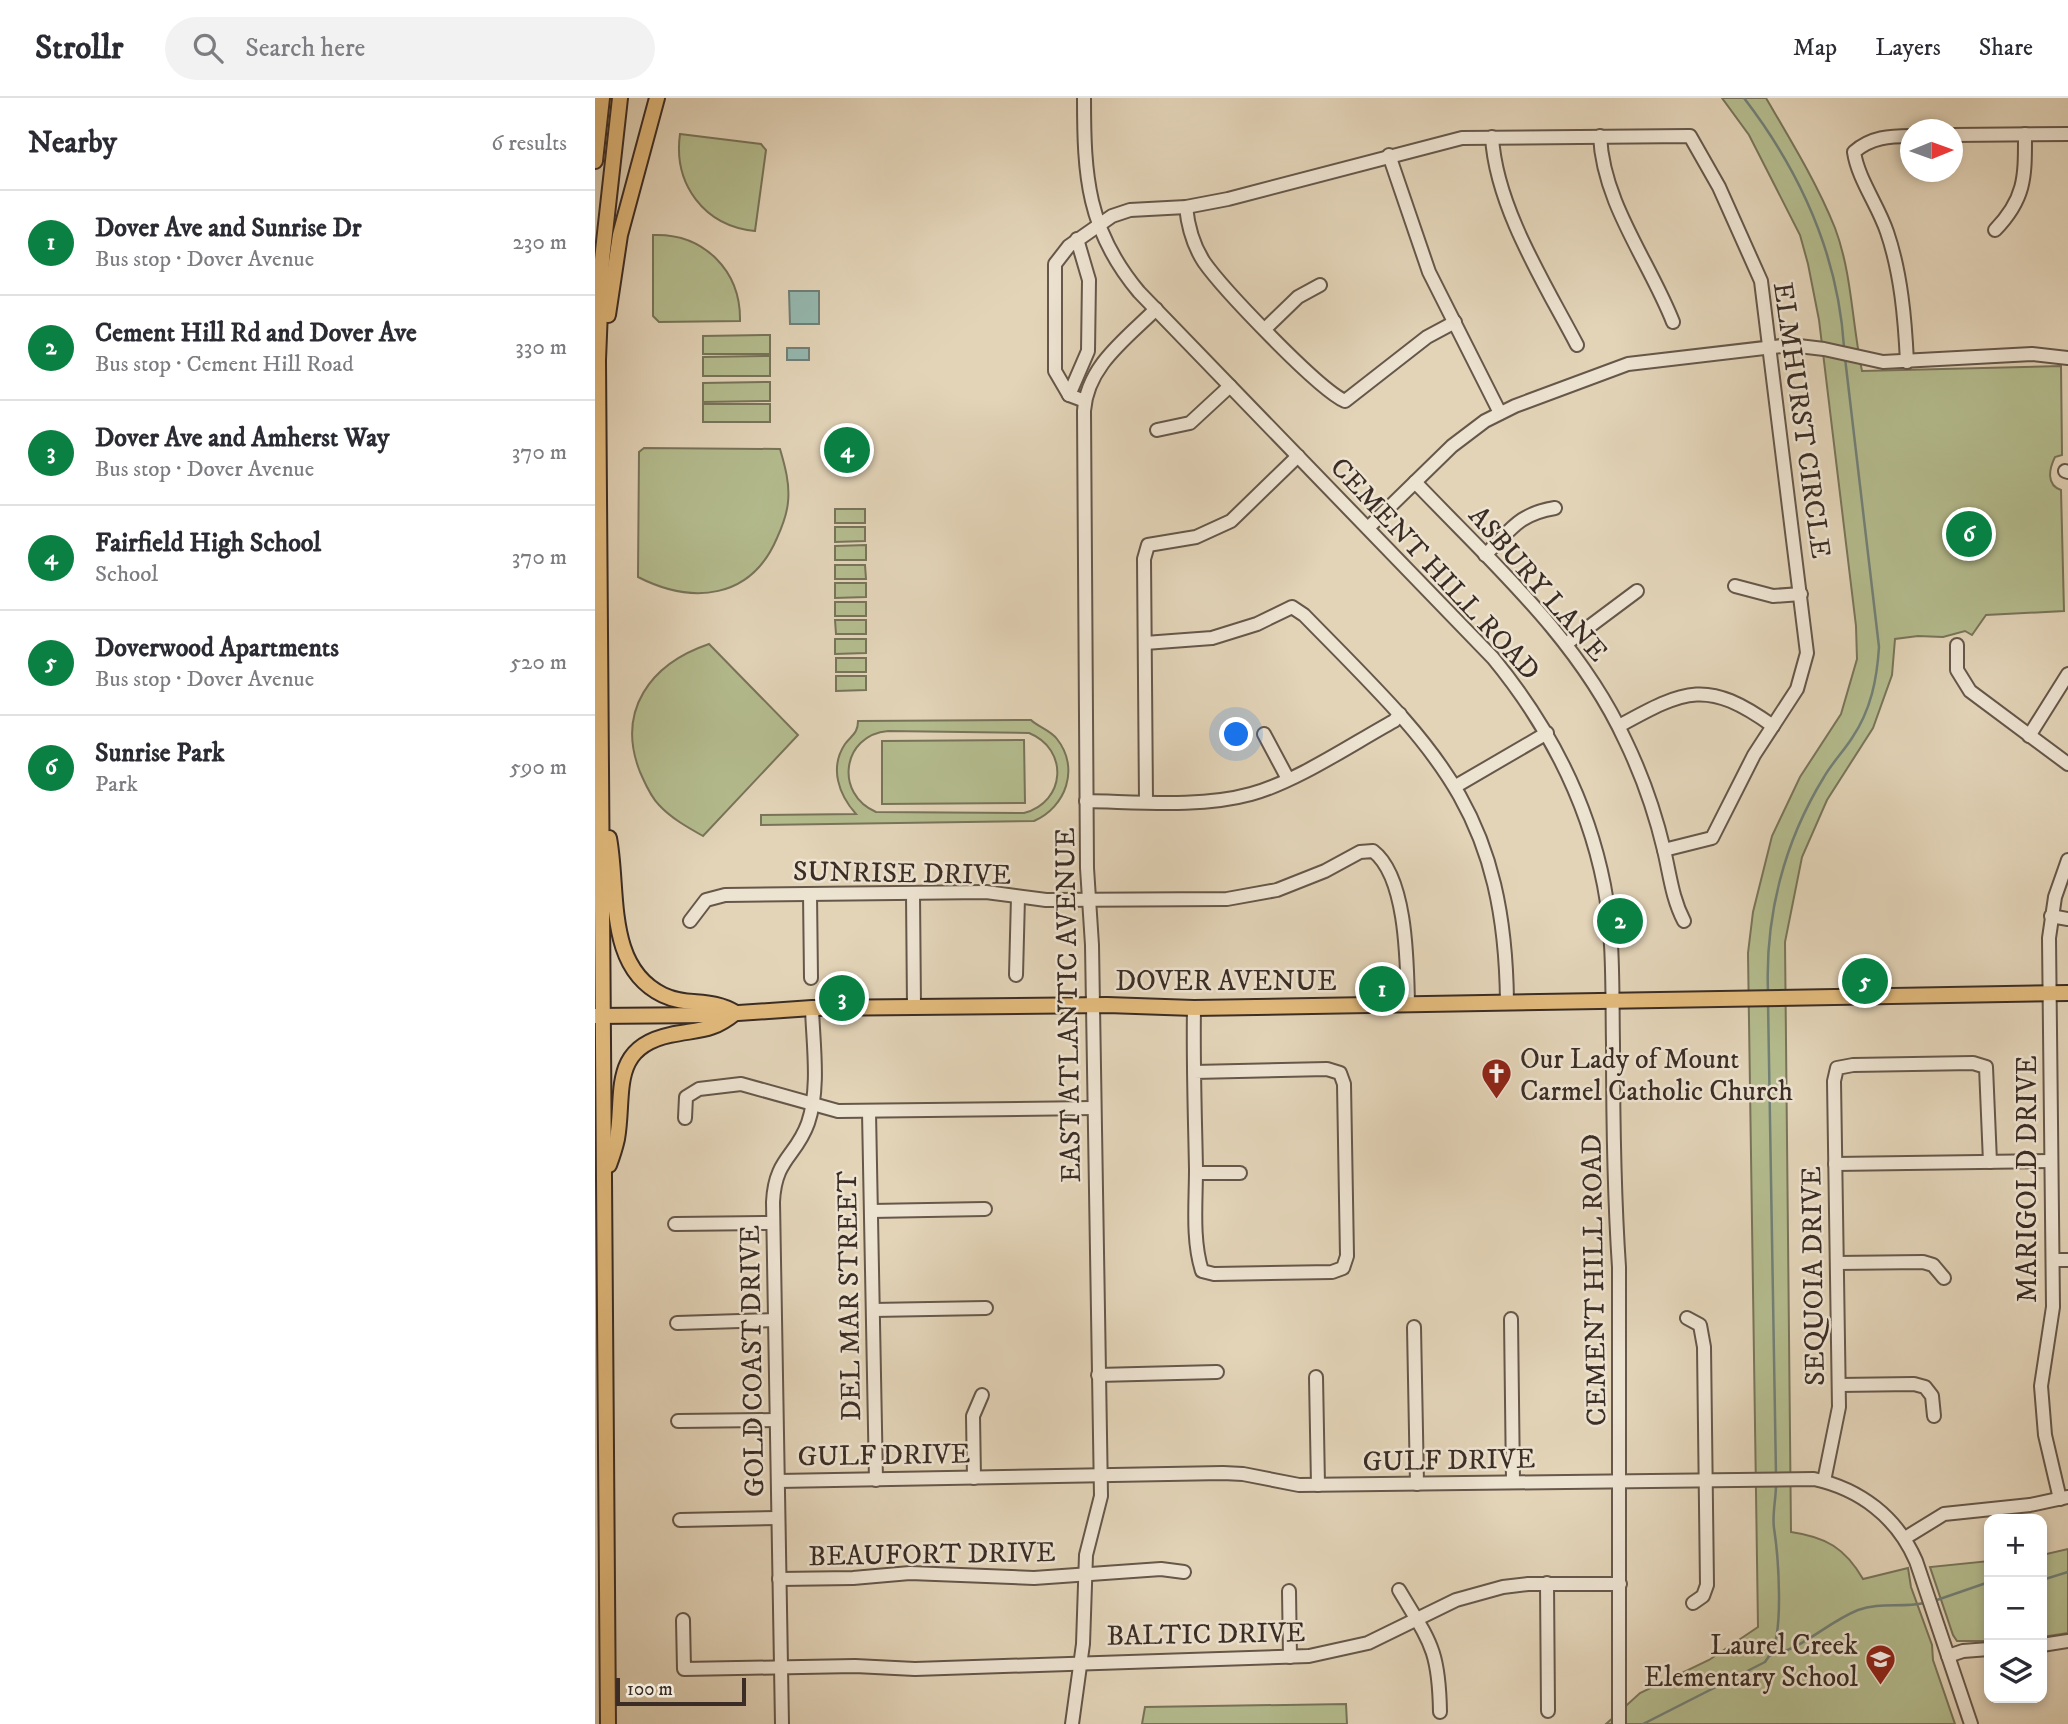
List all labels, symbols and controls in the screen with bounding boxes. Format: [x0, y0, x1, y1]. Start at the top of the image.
search box [165, 17, 655, 80]
text: Strollr [35, 28, 123, 69]
icon: search [189, 29, 227, 67]
text: Search here [245, 32, 365, 65]
text: Map [1793, 33, 1837, 63]
text: Layers [1875, 33, 1941, 63]
text: Share [1979, 33, 2033, 63]
north arrow [1900, 119, 1963, 182]
text: Nearby [28, 125, 117, 162]
text: 6 results [491, 129, 567, 158]
text: Dover Ave and Sunrise Dr [95, 212, 362, 245]
text: 1 [47, 228, 55, 257]
text: 230 m [513, 228, 567, 257]
text: Bus stop · Dover Avenue [95, 245, 314, 274]
street label: ELMHURST CIRCLE [1765, 280, 1838, 561]
text: Cement Hill Rd and Dover Ave [95, 317, 417, 350]
text: 2 [45, 333, 57, 362]
text: 330 m [515, 333, 567, 362]
text: Bus stop · Cement Hill Road [95, 350, 354, 379]
text: Dover Ave and Amherst Way [95, 422, 389, 455]
pin: 4 [824, 424, 870, 476]
text: 3 [47, 438, 55, 467]
text: 370 m [512, 438, 567, 467]
street label: CEMENT HILL ROAD [1322, 450, 1547, 688]
text: Bus stop · Dover Avenue [95, 455, 314, 484]
street label: ASBURY LANE [1461, 499, 1615, 669]
pin: 6 [1946, 508, 1992, 560]
text: Fairfield High School [95, 527, 321, 560]
text: 4 [44, 543, 58, 572]
text: 370 m [512, 543, 567, 572]
text: School [95, 560, 158, 589]
text: Doverwood Apartments [95, 632, 339, 665]
text: 5 [45, 648, 57, 677]
text: 520 m [510, 648, 567, 677]
text: Bus stop · Dover Avenue [95, 665, 314, 694]
your location [1219, 717, 1253, 751]
text: Sunrise Park [95, 737, 225, 770]
text: 6 [45, 753, 57, 782]
text: 590 m [510, 753, 567, 782]
text: Park [95, 770, 138, 799]
street label: EAST ATLANTIC AVENUE [1048, 827, 1089, 1183]
street label: SUNRISE DRIVE [793, 854, 1011, 893]
pin: 2 [1597, 895, 1643, 947]
pin: 5 [1842, 955, 1888, 1007]
pin: 1 [1359, 963, 1405, 1015]
street label: DOVER AVENUE [1115, 964, 1337, 999]
pin: 3 [819, 972, 865, 1024]
place label: Our Lady of Mount Carmel Catholic Church [1520, 1042, 1793, 1109]
street label: MARIGOLD DRIVE [2010, 1055, 2045, 1303]
church icon: Our Lady of Mount Carmel Catholic Church [1480, 1057, 1514, 1101]
street label: CEMENT HILL ROAD [1574, 1134, 1615, 1426]
street label: SEQUOIA DRIVE [1794, 1166, 1833, 1386]
street label: DEL MAR STREET [830, 1171, 869, 1421]
street label: GOLD COAST DRIVE [733, 1225, 772, 1497]
street label: GULF DRIVE [797, 1436, 971, 1475]
street label: GULF DRIVE [1362, 1441, 1536, 1480]
map controls [1984, 1514, 2047, 1703]
button: + [1984, 1514, 2047, 1577]
street label: BEAUFORT DRIVE [808, 1535, 1056, 1574]
button: − [1984, 1577, 2047, 1640]
street label: BALTIC DRIVE [1106, 1615, 1306, 1654]
place label: Laurel Creek Elementary School [1644, 1628, 1859, 1695]
button: layers [1984, 1640, 2047, 1703]
school or university icon: Laurel Creek Elementary School [1864, 1643, 1898, 1687]
scale bar [616, 1675, 745, 1707]
text: 100 m [627, 1678, 673, 1701]

